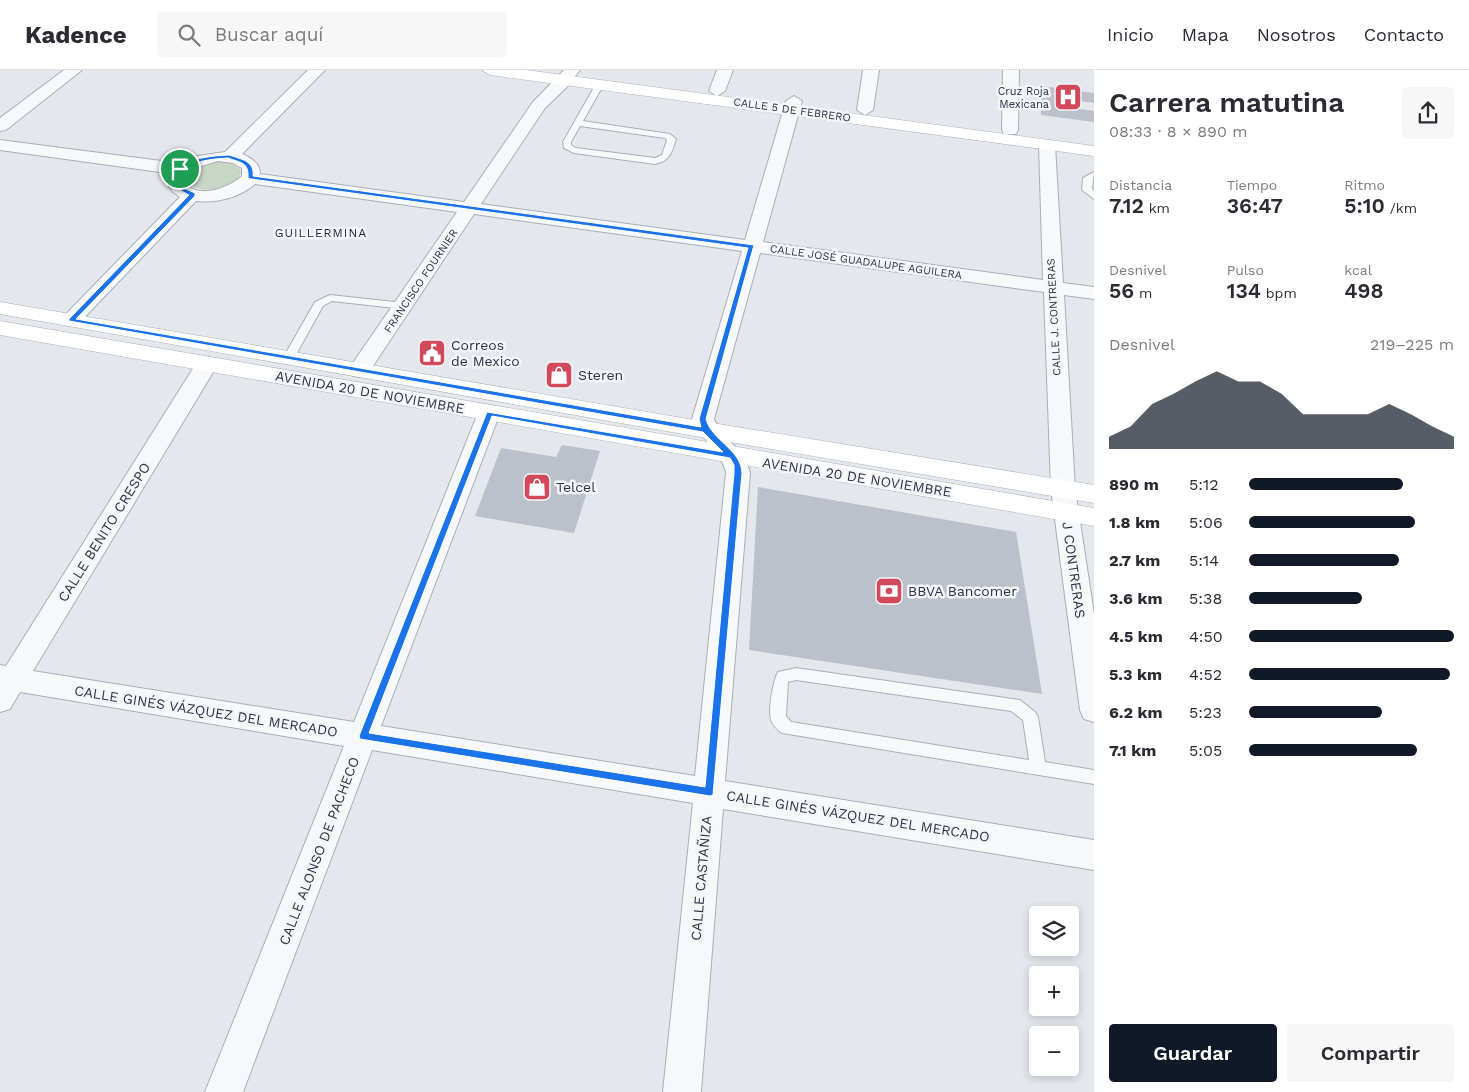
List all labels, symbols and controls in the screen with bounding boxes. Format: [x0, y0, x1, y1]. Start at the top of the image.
search box [157, 12, 507, 57]
text: Kadence [25, 21, 127, 49]
icon: search [175, 21, 203, 49]
text: Buscar aquí [215, 23, 323, 46]
text: Inicio [1107, 24, 1154, 45]
text: Mapa [1182, 24, 1229, 45]
text: Nosotros [1257, 24, 1336, 45]
text: Contacto [1364, 24, 1444, 45]
hospital icon: Cruz Roja Mexicana [1053, 82, 1083, 112]
place label: Cruz Roja Mexicana [998, 85, 1049, 111]
text: Carrera matutina [1109, 86, 1344, 119]
button: share [1402, 87, 1454, 139]
street label: CALLE 5 DE FEBRERO [733, 95, 851, 125]
text: 08:33 · 8 × 890 m [1109, 122, 1248, 141]
pin [159, 148, 201, 190]
icon: arrive [166, 155, 194, 183]
text: Distancia [1109, 177, 1172, 193]
text: Tiempo [1227, 177, 1277, 193]
text: Ritmo [1344, 177, 1385, 193]
text: 7.12 [1109, 193, 1144, 218]
text: 36:47 [1227, 193, 1283, 218]
text: 5:10 [1344, 193, 1385, 218]
text: km [1144, 200, 1170, 216]
text: /km [1385, 200, 1417, 216]
district label: GUILLERMINA [275, 226, 367, 240]
street label: FRANCISCO FOURNIER [381, 227, 461, 335]
street label: CALLE JOSÉ GUADALUPE AGUILERA [769, 241, 963, 282]
street label: CALLE J. CONTRERAS [1044, 258, 1064, 376]
text: Desnivel [1109, 262, 1167, 278]
text: Pulso [1227, 262, 1264, 278]
text: kcal [1344, 262, 1372, 278]
text: 56 [1109, 278, 1134, 303]
text: 134 [1227, 278, 1261, 303]
text: 498 [1344, 278, 1384, 303]
text: m [1134, 285, 1152, 301]
text: bpm [1261, 285, 1297, 301]
text: Desnivel [1109, 335, 1175, 354]
text: 219–225 m [1370, 335, 1454, 354]
place label: Correos de Mexico [451, 337, 520, 369]
public building icon: Correos de Mexico [417, 338, 447, 368]
shop icon: Steren [544, 360, 574, 390]
street label: AVENIDA 20 DE NOVIEMBRE [274, 367, 466, 417]
place label: Steren [578, 367, 623, 383]
street label: AVENIDA 20 DE NOVIEMBRE [761, 454, 953, 500]
street label: CALLE BENITO CRESPO [55, 459, 153, 605]
shop icon: Telcel [522, 472, 552, 502]
text: 890 m [1109, 475, 1159, 494]
text: 5:12 [1189, 475, 1219, 494]
place label: Telcel [556, 479, 596, 495]
text: 1.8 km [1109, 513, 1160, 532]
text: 5:06 [1189, 513, 1223, 532]
street label: J CONTRERAS [1059, 521, 1089, 619]
text: 2.7 km [1109, 551, 1160, 570]
text: 5:14 [1189, 551, 1219, 570]
bank icon: BBVA Bancomer [874, 576, 904, 606]
place label: BBVA Bancomer [908, 583, 1017, 599]
text: 3.6 km [1109, 589, 1162, 608]
text: 5:38 [1189, 589, 1222, 608]
text: 4.5 km [1109, 627, 1163, 646]
text: 4:50 [1189, 627, 1223, 646]
text: 5.3 km [1109, 665, 1162, 684]
text: 4:52 [1189, 665, 1222, 684]
street label: CALLE GINÉS VÁZQUEZ DEL MERCADO [73, 682, 339, 740]
text: 6.2 km [1109, 703, 1163, 722]
text: 5:23 [1189, 703, 1222, 722]
text: 7.1 km [1109, 741, 1156, 760]
text: 5:05 [1189, 741, 1222, 760]
street label: CALLE ALONSO DE PACHECO [276, 755, 362, 947]
street label: CALLE GINÉS VÁZQUEZ DEL MERCADO [725, 787, 991, 845]
street label: CALLE CASTAÑIZA [688, 815, 714, 941]
map controls [1029, 906, 1079, 1076]
button: layers [1029, 906, 1079, 956]
button: + [1029, 966, 1079, 1016]
button: Guardar [1109, 1024, 1277, 1082]
button: Compartir [1287, 1024, 1454, 1082]
button: − [1029, 1026, 1079, 1076]

